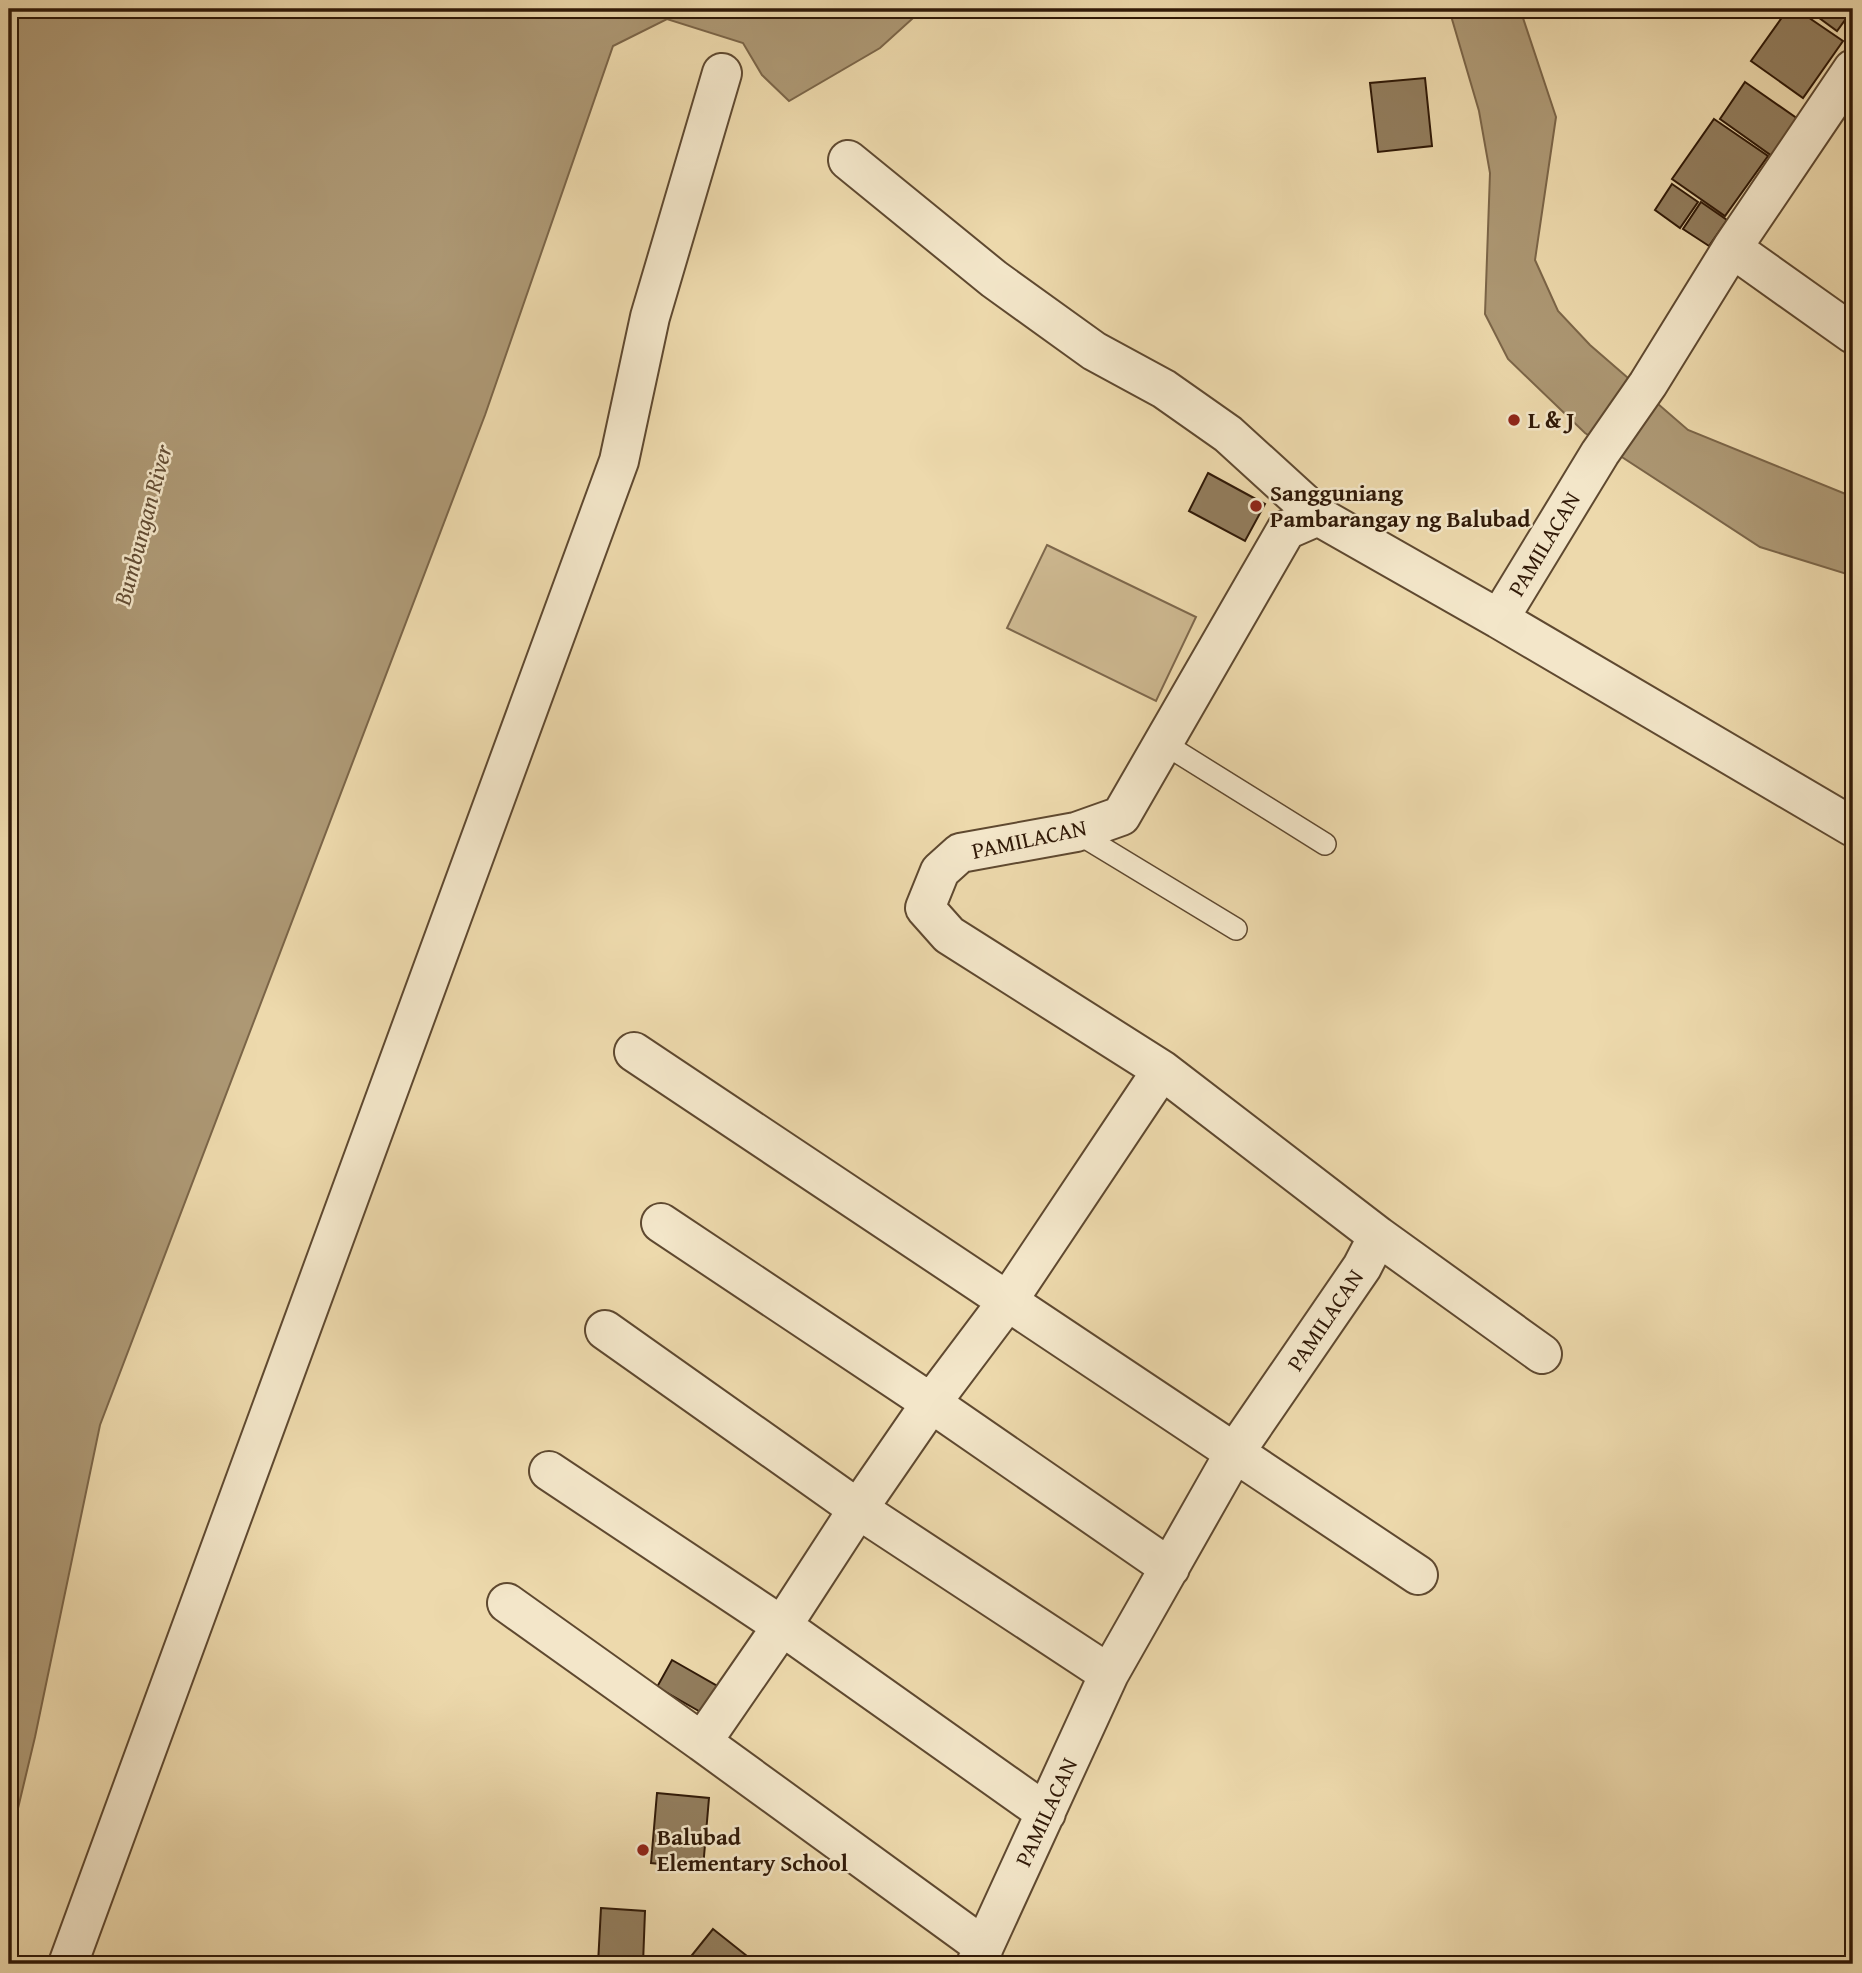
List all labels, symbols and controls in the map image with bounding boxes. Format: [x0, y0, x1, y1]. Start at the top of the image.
place label: L & J [1528, 403, 1574, 436]
marker: L & J [1506, 412, 1522, 428]
water label: Bumbungan River [104, 440, 181, 610]
place label: Sangguniang Pambarangay ng Balubad [1270, 476, 1531, 535]
street label: PAMILACAN [1499, 485, 1588, 602]
marker: Sangguniang Pambarangay ng Balubad [1248, 498, 1264, 514]
street label: PAMILACAN [968, 810, 1089, 867]
street label: PAMILACAN [1278, 1262, 1371, 1377]
street label: PAMILACAN [1006, 1752, 1085, 1872]
place label: Balubad Elementary School [657, 1820, 848, 1879]
marker: Balubad Elementary School [635, 1842, 651, 1858]

